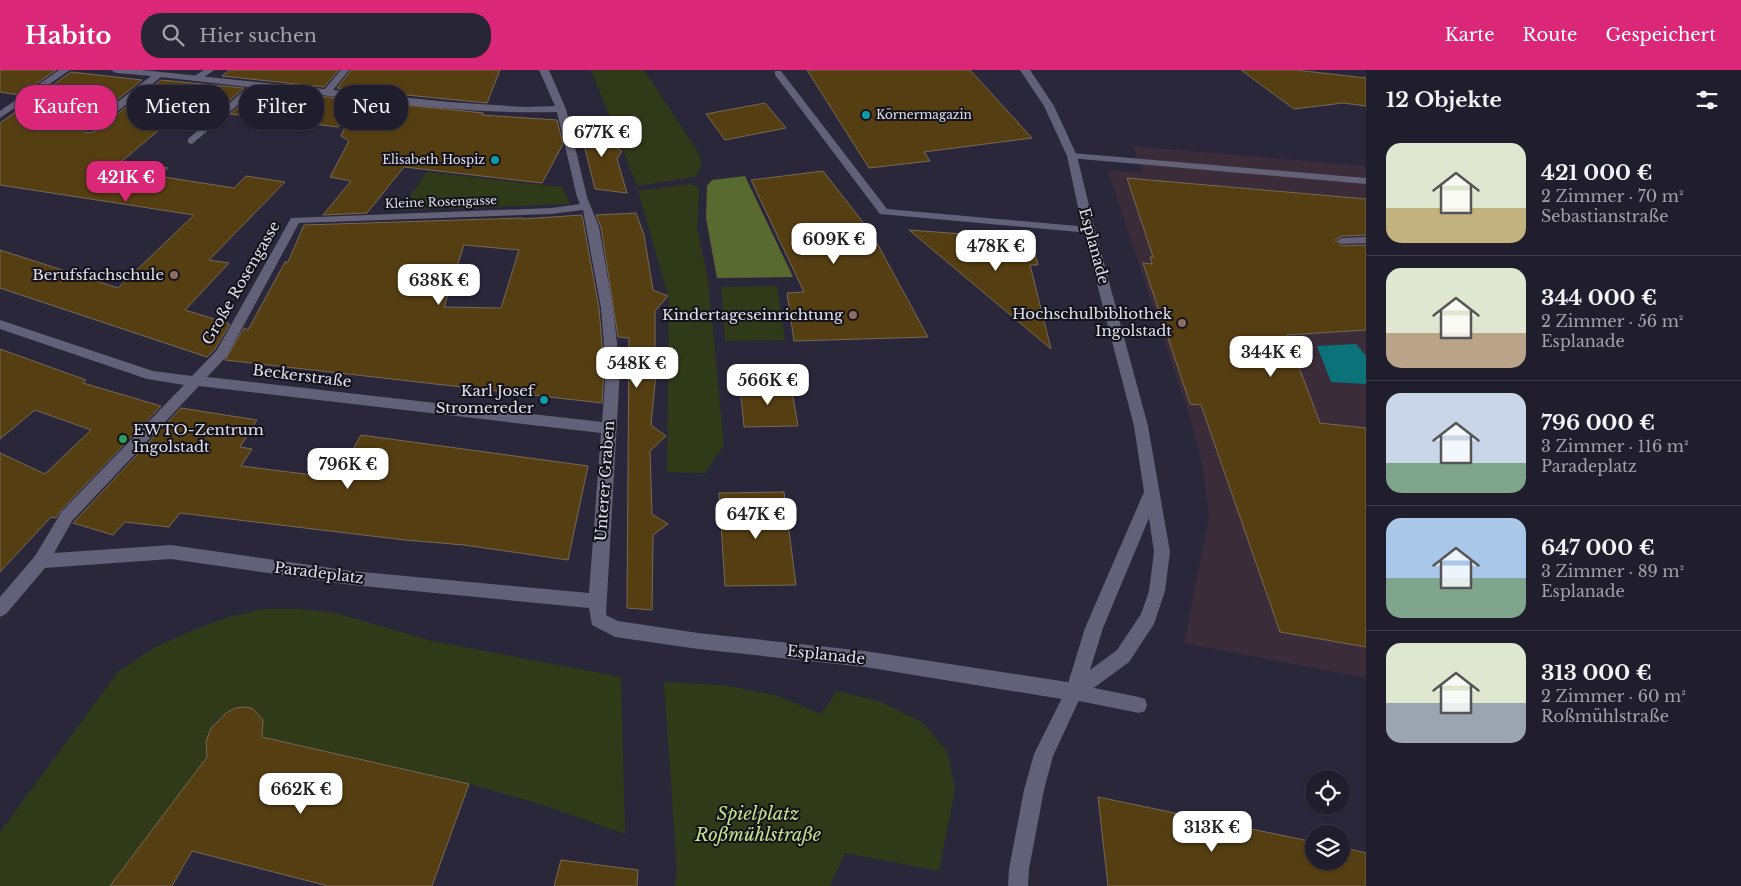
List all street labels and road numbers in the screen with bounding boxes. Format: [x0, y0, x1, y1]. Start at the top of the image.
street label: Kleine Rosengasse [385, 192, 497, 211]
street label: Esplanade [1075, 206, 1114, 286]
street label: Große Rosengasse [197, 217, 284, 348]
street label: Beckerstraße [252, 360, 353, 391]
street label: Unterer Graben [591, 420, 618, 542]
street label: Paradeplatz [273, 558, 365, 587]
street label: Esplanade [786, 641, 866, 668]

